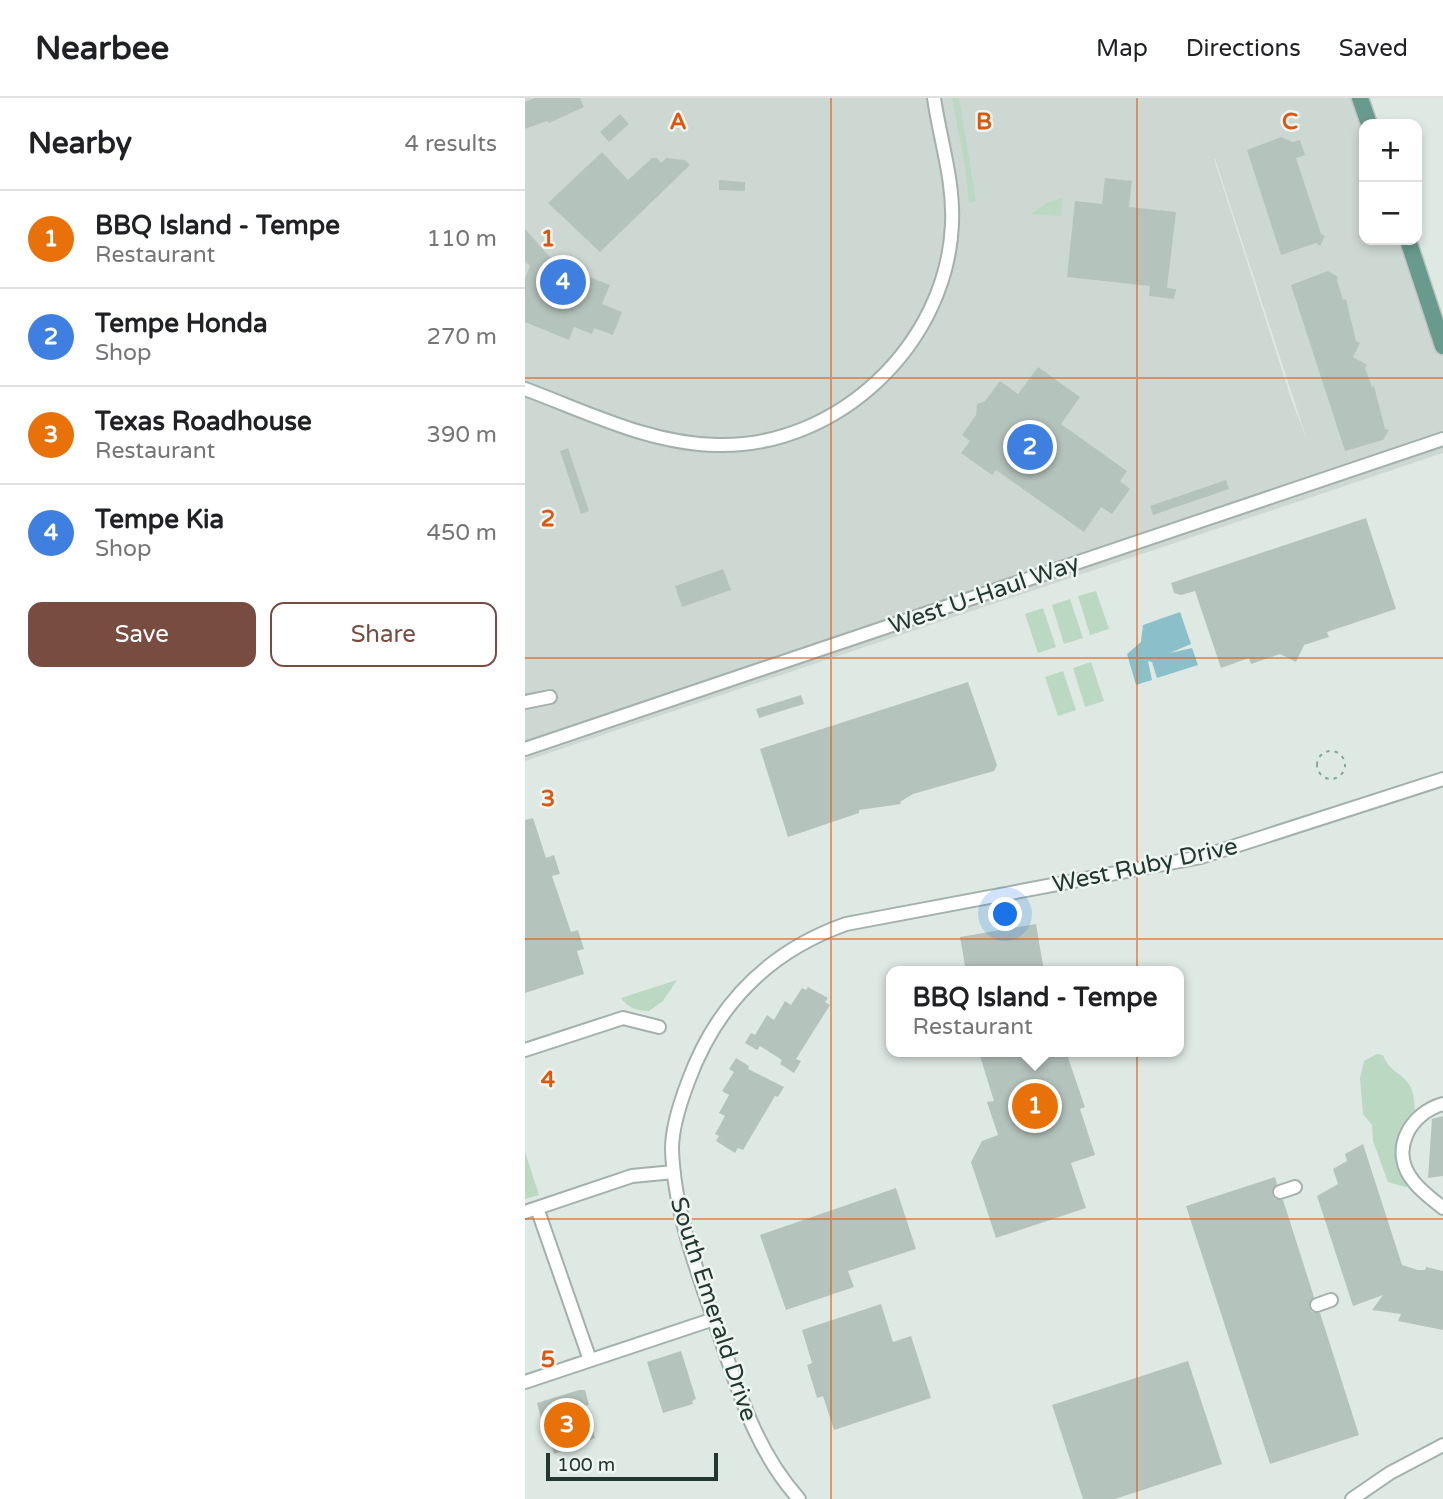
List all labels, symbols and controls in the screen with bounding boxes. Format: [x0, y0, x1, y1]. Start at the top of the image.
text: Nearbee [35, 29, 169, 68]
text: Map [1096, 34, 1148, 63]
text: Directions [1186, 34, 1301, 63]
text: Saved [1339, 34, 1408, 63]
text: A [669, 108, 687, 136]
text: B [976, 108, 992, 136]
text: C [1282, 108, 1298, 136]
map controls [1359, 119, 1422, 245]
button: + [1359, 119, 1422, 182]
text: Nearby [28, 125, 132, 162]
text: 4 results [404, 130, 497, 158]
button: − [1359, 182, 1422, 245]
text: BBQ Island - Tempe [95, 210, 340, 241]
text: 1 [44, 225, 58, 253]
text: 110 m [427, 225, 497, 253]
text: 1 [541, 225, 555, 253]
text: Restaurant [95, 241, 215, 269]
pin: 4 [540, 256, 586, 308]
text: Tempe Honda [95, 308, 268, 339]
text: 2 [44, 323, 58, 351]
text: 270 m [427, 323, 497, 351]
text: Shop [95, 339, 152, 367]
text: Texas Roadhouse [95, 406, 312, 437]
text: 3 [44, 421, 58, 449]
text: 390 m [427, 421, 497, 449]
pin: 2 [1007, 421, 1053, 473]
text: Restaurant [95, 437, 215, 465]
text: Tempe Kia [95, 504, 224, 535]
text: 2 [541, 505, 555, 533]
text: 4 [44, 519, 58, 547]
text: 450 m [427, 519, 497, 547]
text: Shop [95, 535, 152, 563]
street label: West U-Haul Way [885, 548, 1083, 641]
button: Save [28, 602, 256, 667]
button: Share [270, 602, 497, 667]
text: 3 [541, 785, 555, 813]
street label: West Ruby Drive [1050, 832, 1240, 899]
your location [988, 897, 1022, 931]
popup [886, 966, 1184, 1057]
text: BBQ Island - Tempe [913, 982, 1157, 1013]
text: Restaurant [913, 1013, 1033, 1041]
text: 4 [541, 1066, 556, 1094]
pin: 1 [1012, 1080, 1058, 1132]
street label: South Emerald Drive [664, 1193, 763, 1425]
text: 5 [541, 1346, 555, 1374]
pin: 3 [544, 1399, 590, 1451]
scale bar [546, 1450, 717, 1482]
text: 100 m [557, 1454, 615, 1476]

